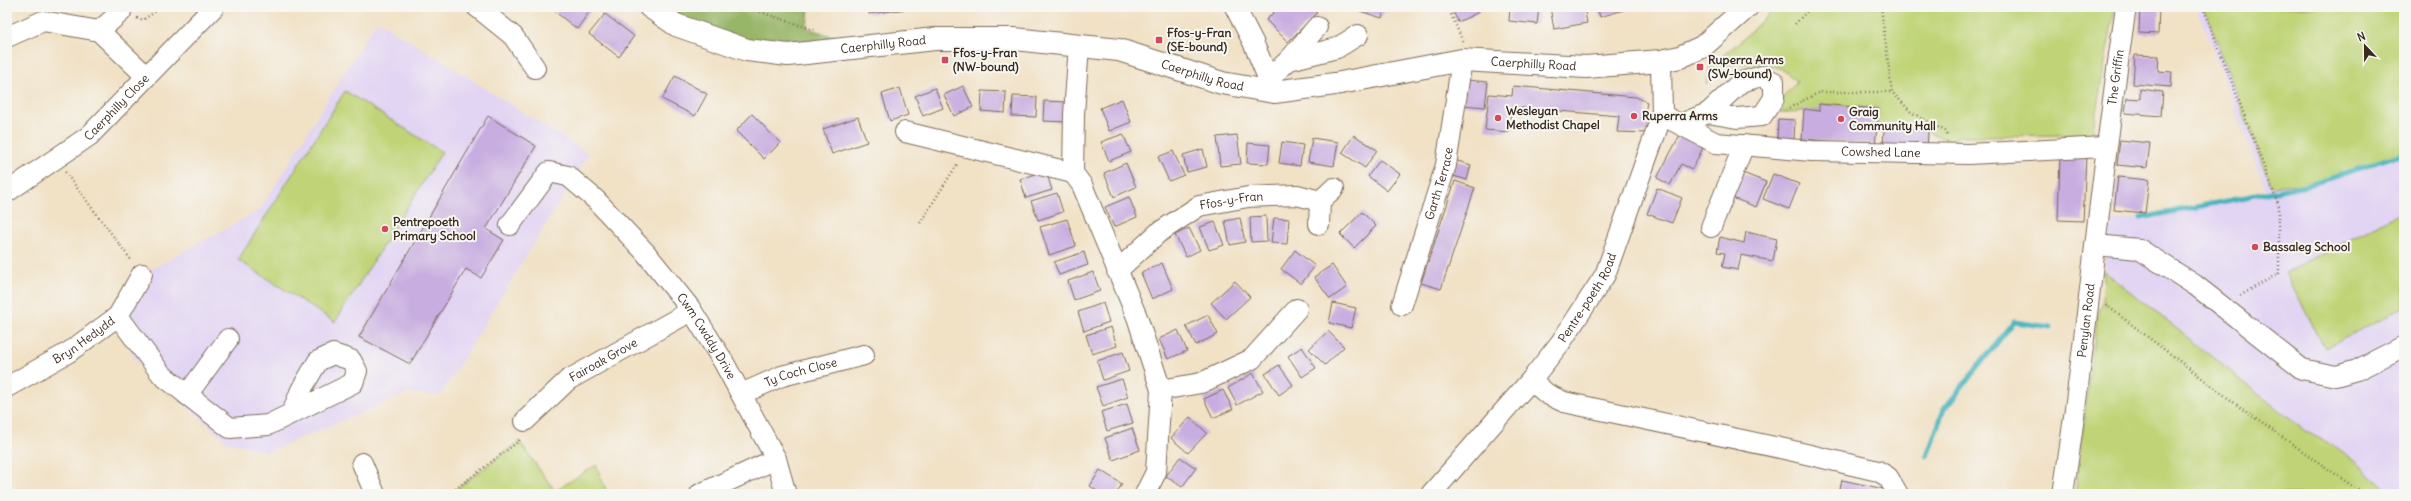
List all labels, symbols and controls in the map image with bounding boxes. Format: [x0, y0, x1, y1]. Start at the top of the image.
place label: Ffos-y-Fran (SE-bound) [1167, 25, 1231, 55]
north arrow [2345, 26, 2385, 66]
text: N [2355, 29, 2367, 45]
street label: Caerphilly Road [840, 32, 927, 56]
marker: Ffos-y-Fran (SE-bound) [1154, 35, 1164, 45]
place label: Ffos-y-Fran (NW-bound) [953, 45, 1019, 75]
street label: The Griffin [2104, 48, 2127, 106]
place label: Ruperra Arms (SW-bound) [1708, 52, 1784, 82]
street label: Caerphilly Road [1490, 54, 1577, 73]
marker: Ffos-y-Fran (NW-bound) [940, 55, 950, 65]
street label: Caerphilly Road [1159, 56, 1245, 94]
marker: Ruperra Arms (SW-bound) [1695, 62, 1705, 72]
street label: Caerphilly Close [81, 71, 152, 144]
place label: Wesleyan Methodist Chapel [1506, 103, 1600, 133]
place label: Graig Community Hall [1849, 104, 1936, 134]
place label: Ruperra Arms [1642, 108, 1718, 124]
marker: Ruperra Arms [1629, 111, 1639, 121]
marker: Wesleyan Methodist Chapel [1493, 113, 1503, 123]
marker: Graig Community Hall [1836, 114, 1846, 124]
street label: Cowshed Lane [1841, 144, 1921, 160]
street label: Garth Terrace [1421, 146, 1456, 222]
street label: Ffos-y-Fran [1198, 188, 1264, 213]
place label: Pentrepoeth Primary School [393, 214, 476, 244]
marker: Pentrepoeth Primary School [380, 224, 390, 234]
place label: Bassaleg School [2263, 239, 2350, 255]
marker: Bassaleg School [2250, 242, 2260, 252]
street label: Pentre-poeth Road [1555, 251, 1619, 345]
street label: Penylan Road [2074, 283, 2098, 358]
street label: Cwm Cwddy Drive [674, 290, 739, 382]
street label: Bryn Hedydd [50, 313, 117, 367]
street label: Fairoak Grove [566, 335, 640, 385]
street label: Ty Coch Close [762, 354, 839, 390]

